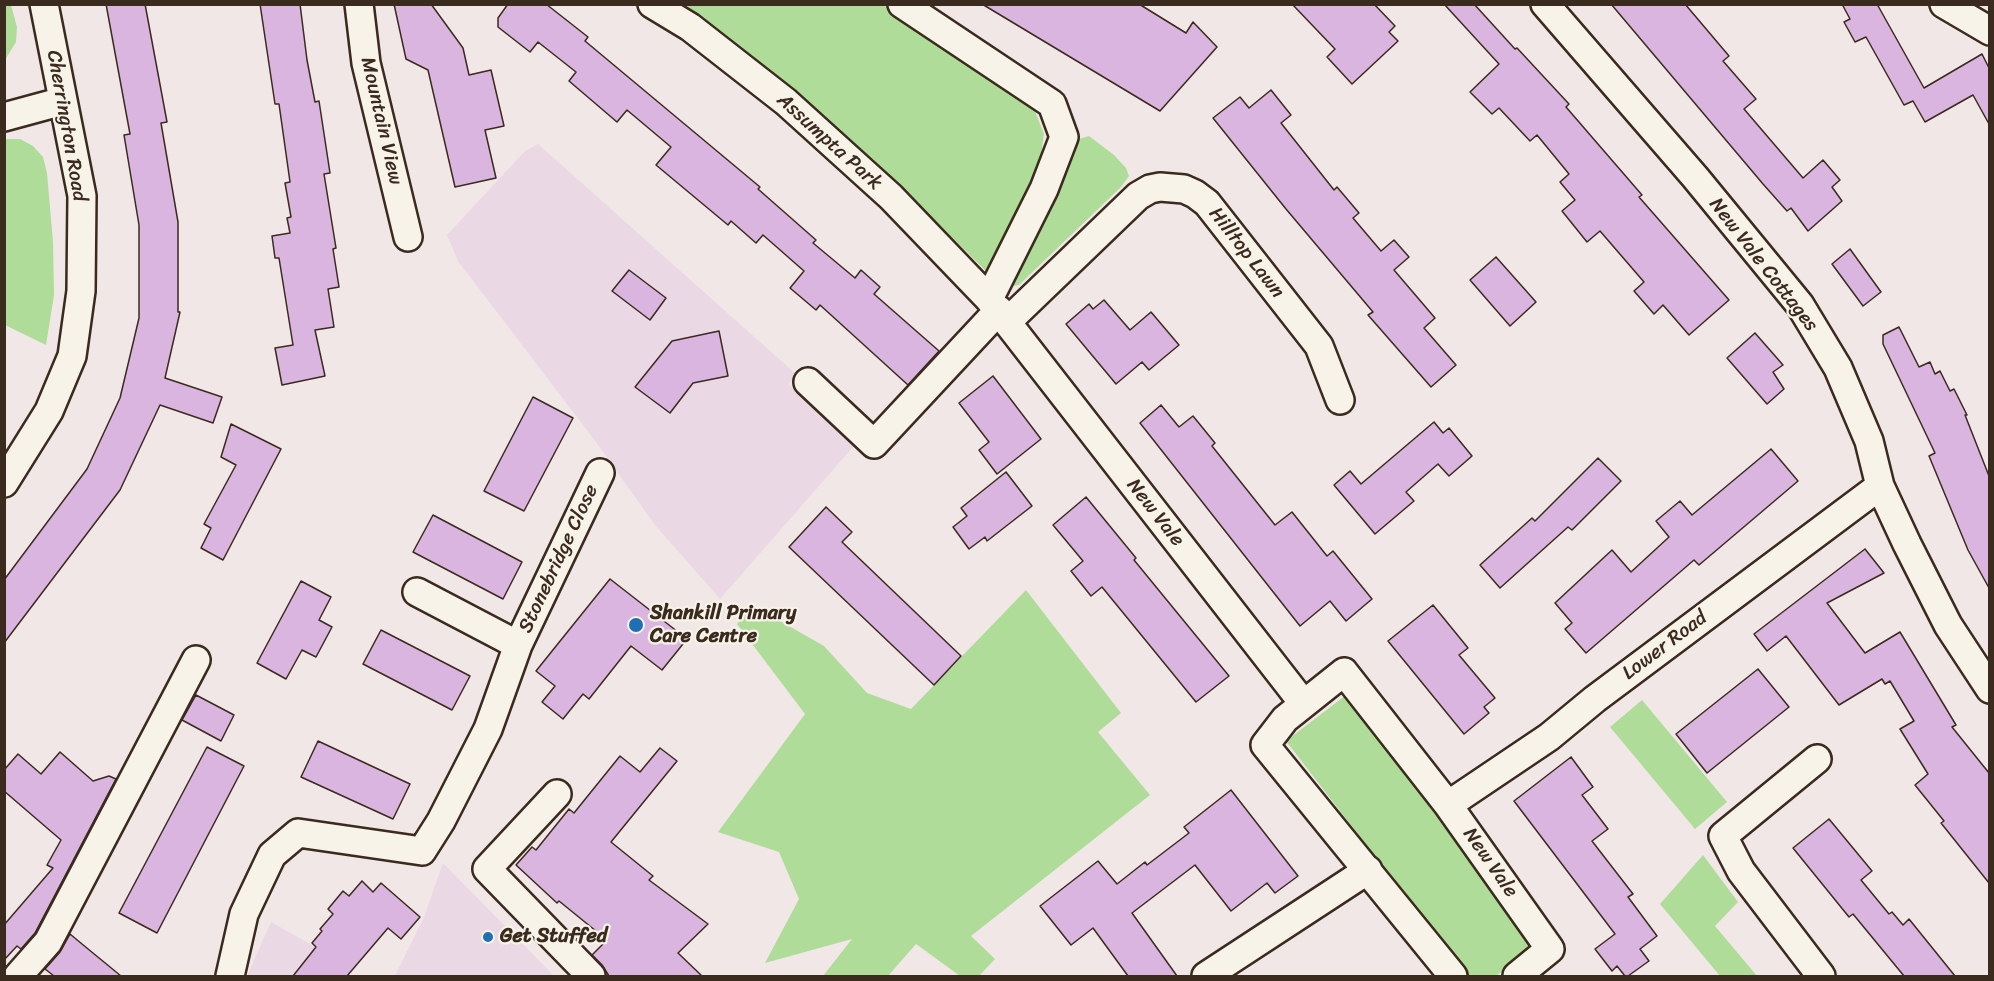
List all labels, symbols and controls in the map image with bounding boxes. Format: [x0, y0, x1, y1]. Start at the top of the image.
street label: Cherrington Road [41, 49, 91, 203]
street label: Mountain View [355, 55, 407, 187]
street label: Assumpta Park [771, 89, 887, 195]
street label: New Vale Cottages [1703, 193, 1823, 337]
street label: Hilltop Lawn [1203, 203, 1289, 303]
street label: New Vale [1121, 474, 1189, 552]
street label: Stonebridge Close [514, 481, 604, 637]
place label: Shankill Primary Care Centre [650, 602, 796, 649]
street label: Lower Road [1618, 606, 1712, 686]
marker: Shankill Primary Care Centre [627, 616, 645, 634]
street label: New Vale [1457, 823, 1523, 903]
place label: Get Stuffed [500, 925, 607, 949]
marker: Get Stuffed [481, 930, 495, 944]

